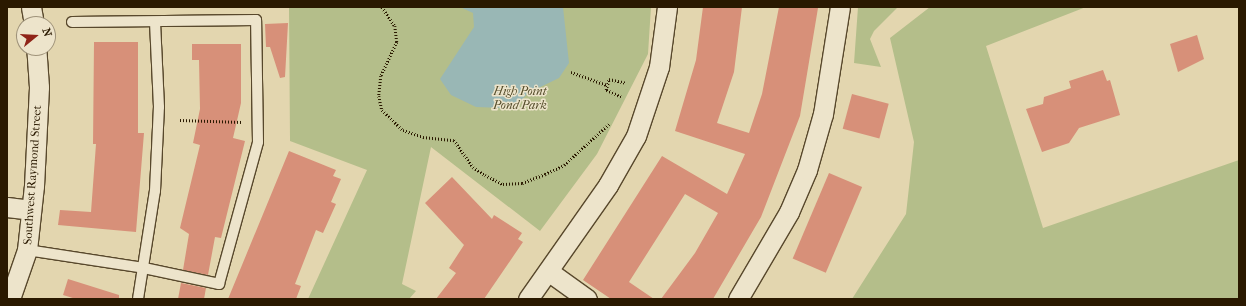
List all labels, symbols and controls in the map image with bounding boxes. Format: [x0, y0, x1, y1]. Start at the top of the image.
north arrow [16, 16, 56, 56]
text: N [39, 26, 54, 38]
park label: High Point Pond Park [493, 85, 547, 113]
street label: Southwest Raymond Street [21, 105, 45, 245]

